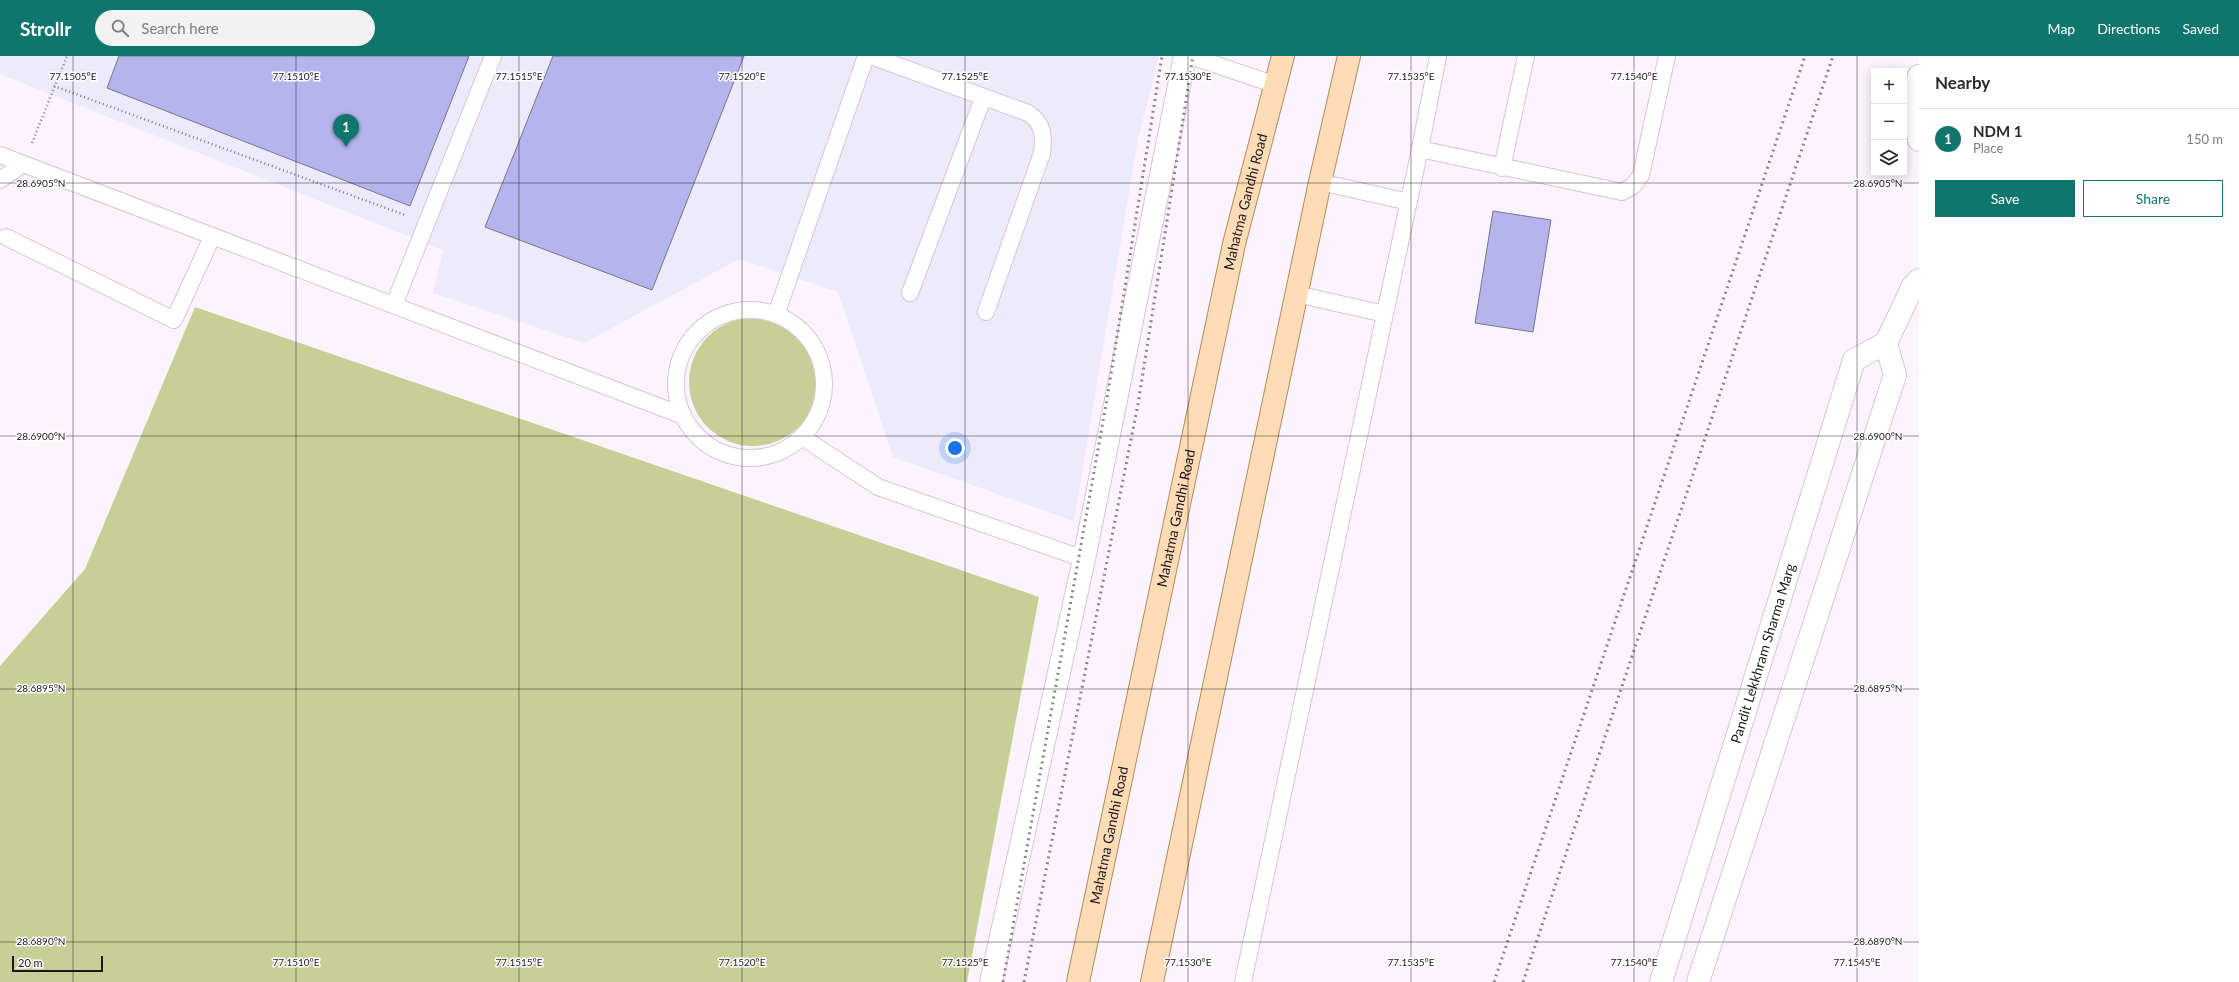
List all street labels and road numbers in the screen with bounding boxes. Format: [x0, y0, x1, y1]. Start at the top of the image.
street label: Mahatma Gandhi Road [1220, 132, 1270, 272]
street label: Mahatma Gandhi Road [1153, 448, 1198, 589]
street label: Pandit Lekkhram Sharma Marg [1727, 561, 1798, 745]
street label: Mahatma Gandhi Road [1086, 765, 1131, 906]

